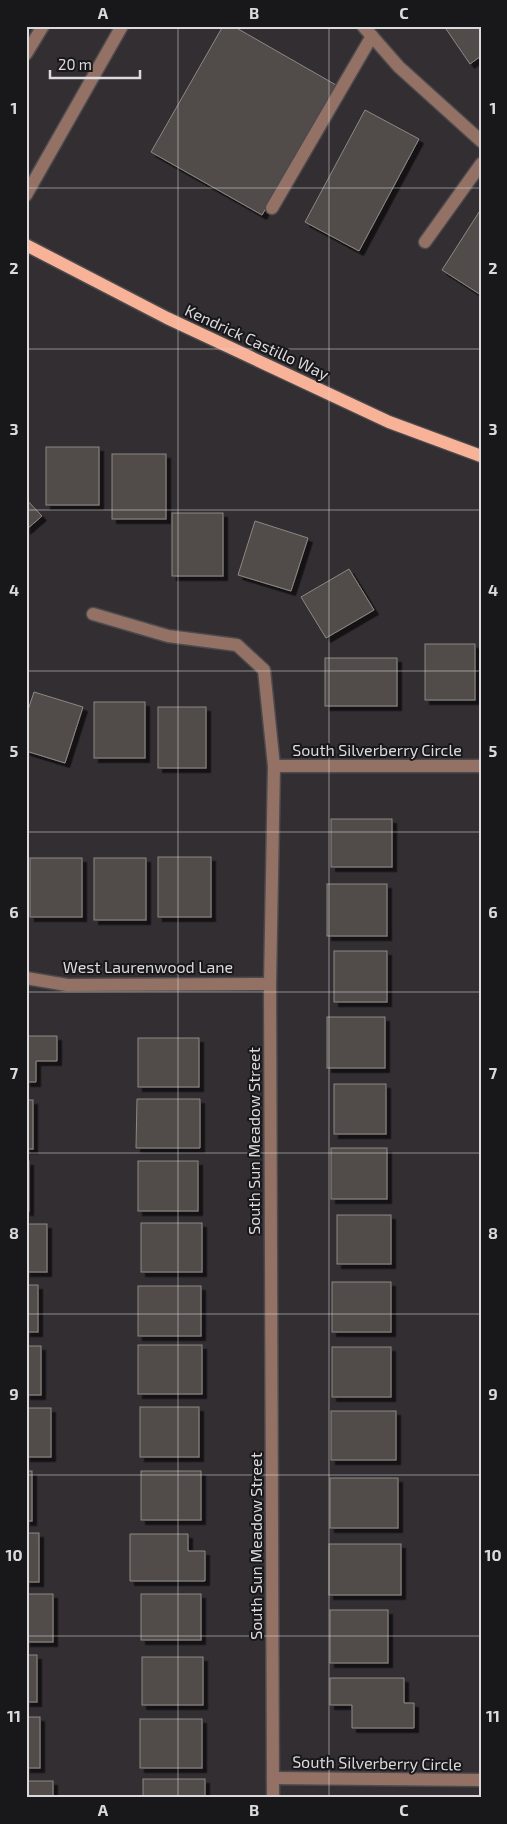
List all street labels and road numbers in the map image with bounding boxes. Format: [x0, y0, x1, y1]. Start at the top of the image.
street label: Kendrick Castillo Way [182, 300, 333, 383]
street label: South Silverberry Circle [292, 740, 462, 759]
street label: West Laurenwood Lane [63, 957, 233, 976]
street label: South Sun Meadow Street [244, 1047, 263, 1235]
street label: South Sun Meadow Street [246, 1452, 265, 1640]
street label: South Silverberry Circle [292, 1752, 462, 1773]

